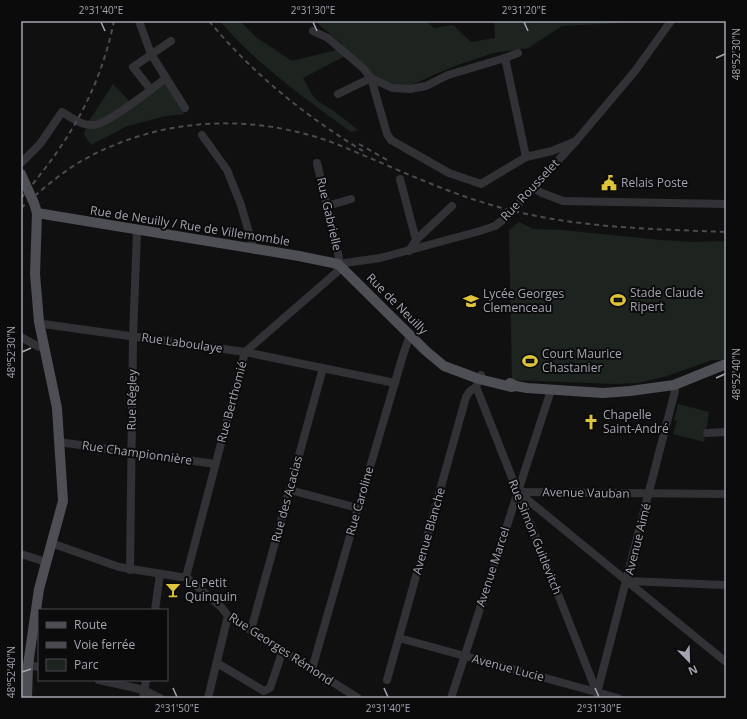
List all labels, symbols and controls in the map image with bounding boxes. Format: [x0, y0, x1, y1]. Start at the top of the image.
text: 2°31'40"E [79, 3, 123, 17]
text: 2°31'30"E [291, 3, 335, 17]
text: 2°31'20"E [502, 3, 546, 17]
text: 48°52'30"N [729, 28, 743, 80]
street label: Rue Rousselet [497, 155, 563, 224]
public building icon: Relais Poste [600, 174, 618, 192]
place label: Relais Poste [621, 174, 688, 191]
street label: Rue Gabrielle [313, 176, 346, 253]
street label: Rue de Neuilly / Rue de Villemomble [89, 201, 291, 250]
street label: Rue de Neuilly [363, 269, 432, 339]
place label: Stade Claude Ripert [630, 284, 704, 315]
place label: Lycée Georges Clemenceau [483, 285, 564, 316]
sports icon: Stade Claude Ripert [609, 291, 627, 309]
school or university icon: Lycée Georges Clemenceau [462, 292, 480, 310]
text: 48°52'30"N [4, 326, 18, 378]
street label: Rue Laboulaye [140, 328, 224, 357]
place label: Court Maurice Chastanier [542, 345, 622, 376]
text: 48°52'40"N [729, 348, 743, 400]
sports icon: Court Maurice Chastanier [521, 352, 539, 370]
street label: Rue Berthomié [212, 359, 251, 445]
street label: Rue Régley [122, 368, 141, 431]
place label: Chapelle Saint-André [603, 406, 669, 437]
church icon: Chapelle Saint-André [582, 413, 600, 431]
street label: Rue Championnière [81, 436, 193, 469]
street label: Rue des Acacias [267, 454, 306, 544]
street label: Rue Caroline [342, 464, 378, 537]
street label: Rue Simon Guitlevitch [505, 477, 566, 597]
street label: Avenue Vauban [542, 483, 630, 502]
street label: Avenue Blanche [408, 485, 449, 576]
street label: Avenue Aimé [620, 501, 655, 577]
street label: Avenue Marcel [472, 525, 513, 609]
place label: Le Petit Quinquin [185, 574, 237, 605]
bar icon: Le Petit Quinquin [164, 581, 182, 599]
street label: Rue Georges Rémond [226, 608, 337, 689]
legend [38, 609, 168, 681]
text: Route [74, 616, 107, 633]
text: Voie ferrée [74, 636, 136, 653]
north arrow [669, 641, 709, 681]
text: 48°52'40"N [4, 646, 18, 698]
street label: Avenue Lucie [470, 650, 546, 685]
text: Parc [74, 656, 99, 673]
text: N [686, 662, 700, 679]
text: 2°31'50"E [155, 701, 199, 715]
text: 2°31'40"E [366, 701, 410, 715]
text: 2°31'30"E [577, 701, 621, 715]

